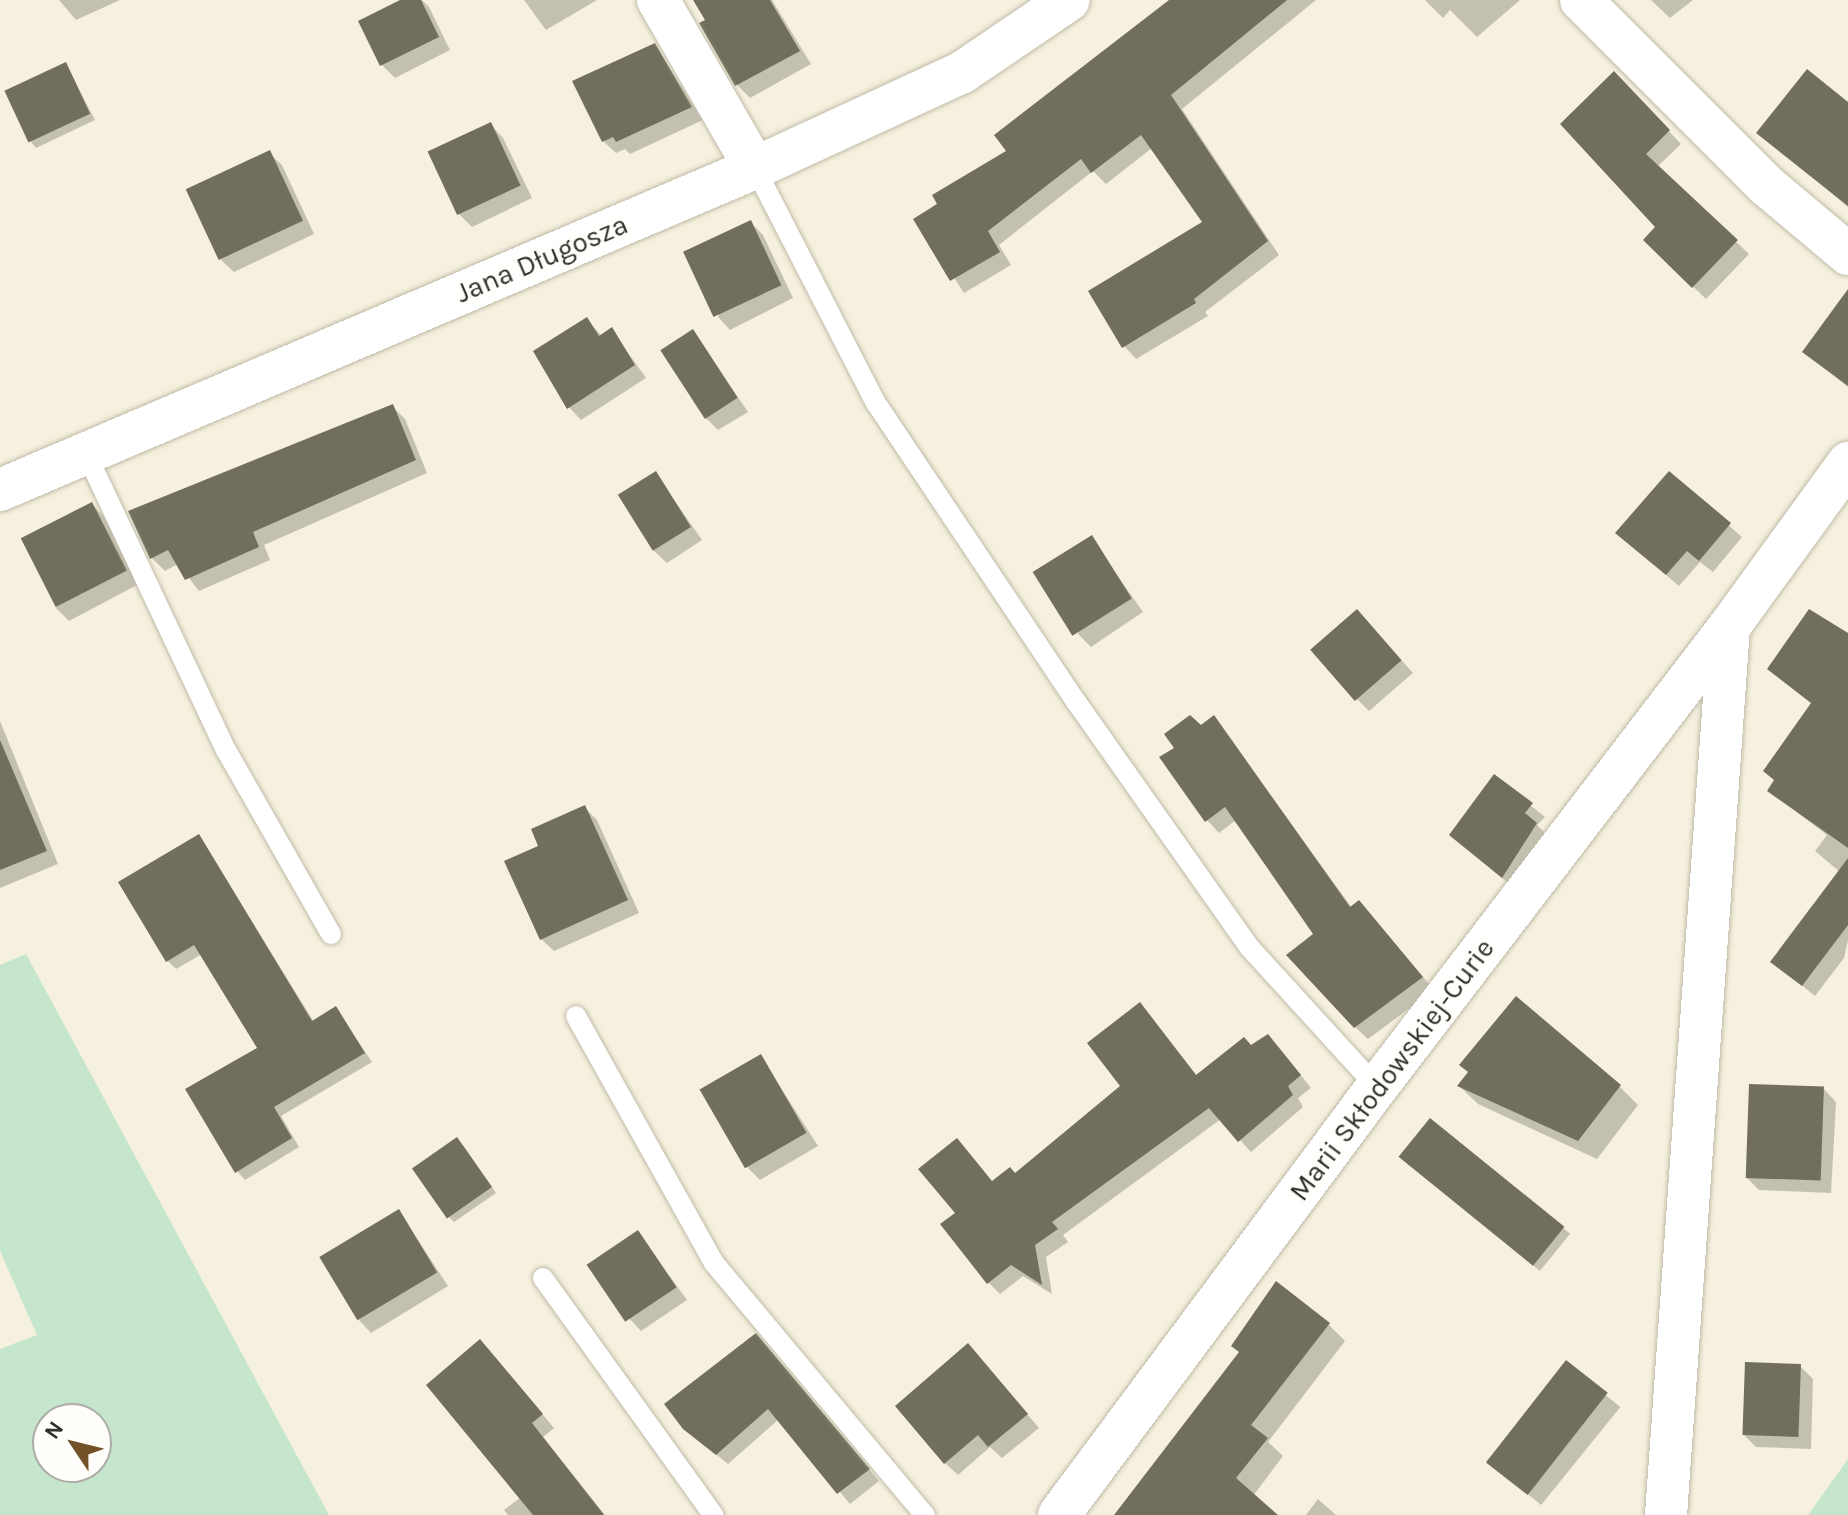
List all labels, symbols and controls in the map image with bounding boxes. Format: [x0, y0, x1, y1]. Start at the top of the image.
street label: Jana Długosza [451, 208, 633, 310]
street label: Marii Skłodowskiej-Curie [1282, 932, 1502, 1208]
north arrow [32, 1403, 112, 1483]
text: N [39, 1416, 69, 1444]

